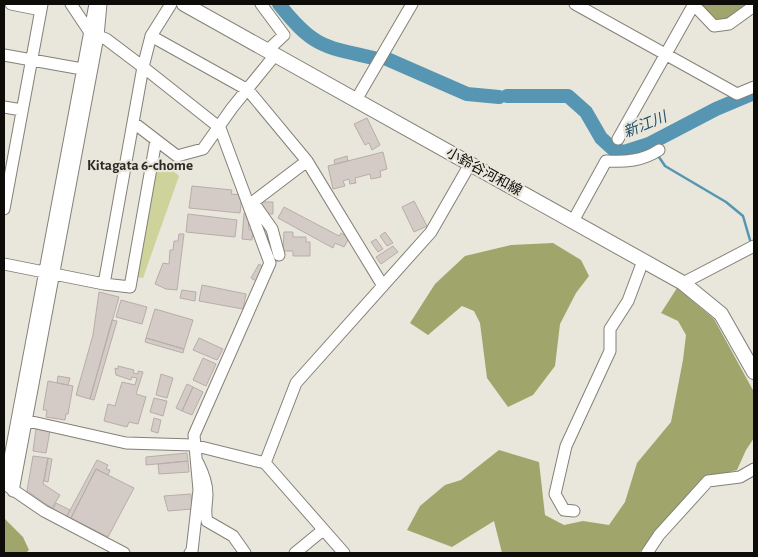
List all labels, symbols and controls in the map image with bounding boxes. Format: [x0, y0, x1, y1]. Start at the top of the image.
water label: 新江川 [621, 108, 671, 140]
street label: 小鈴谷河和線 [444, 145, 525, 198]
district label: Kitagata 6-chome [87, 158, 193, 173]

